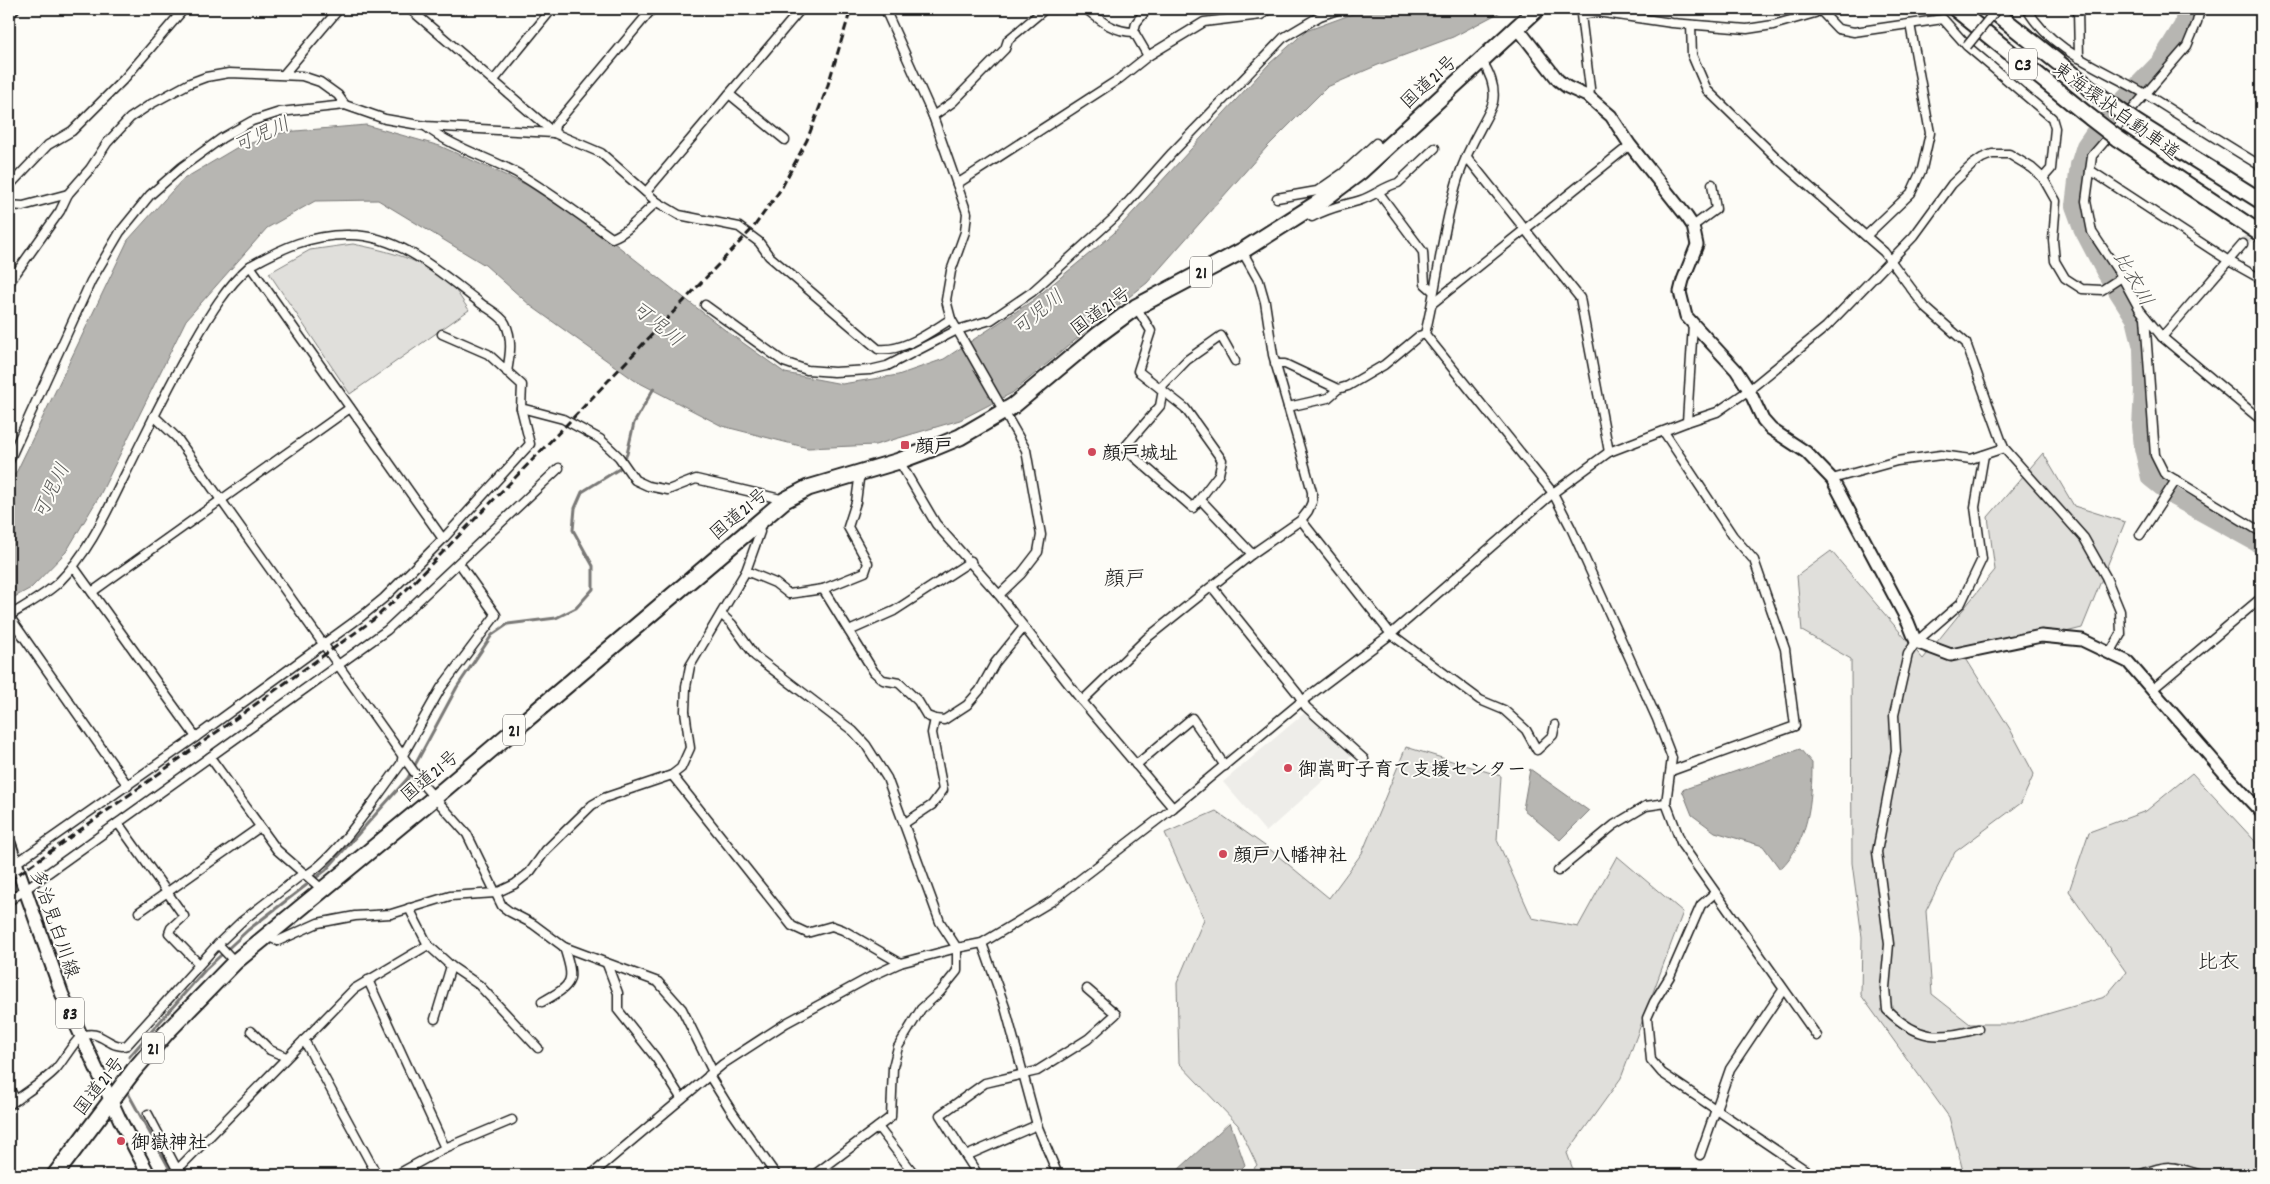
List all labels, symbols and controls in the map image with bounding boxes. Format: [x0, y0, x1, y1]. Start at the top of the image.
road number: C3 [2009, 49, 2037, 80]
street label: 国道21号 [1396, 50, 1465, 117]
street label: 東海環状自動車道 [2046, 57, 2184, 168]
water label: 可児川 [229, 112, 295, 162]
water label: 比衣川 [2104, 247, 2159, 312]
road number: 21 [1190, 256, 1212, 288]
street label: 国道21号 [1066, 281, 1138, 344]
water label: 可児川 [1007, 285, 1071, 344]
water label: 可児川 [624, 296, 688, 355]
place label: 顔戸 [915, 435, 953, 462]
marker: 顔戸 [899, 439, 911, 451]
place label: 顔戸城址 [1102, 442, 1178, 469]
marker: 顔戸城址 [1086, 446, 1098, 458]
water label: 可児川 [27, 459, 78, 525]
street label: 国道21号 [705, 483, 776, 548]
district label: 顔戸 [1104, 566, 1146, 596]
road number: 21 [503, 714, 525, 746]
street label: 国道21号 [396, 745, 467, 810]
place label: 御嵩町子育て支援センター [1298, 758, 1526, 785]
marker: 御嵩町子育て支援センター [1282, 762, 1294, 774]
place label: 顔戸八幡神社 [1233, 844, 1347, 871]
marker: 顔戸八幡神社 [1217, 848, 1229, 860]
street label: 多治見白川線 [21, 866, 84, 982]
district label: 比衣 [2197, 949, 2239, 979]
road number: 83 [56, 998, 84, 1028]
road number: 21 [142, 1032, 164, 1064]
street label: 国道21号 [69, 1051, 133, 1123]
place label: 御嶽神社 [131, 1131, 207, 1158]
marker: 御嶽神社 [115, 1135, 127, 1147]

